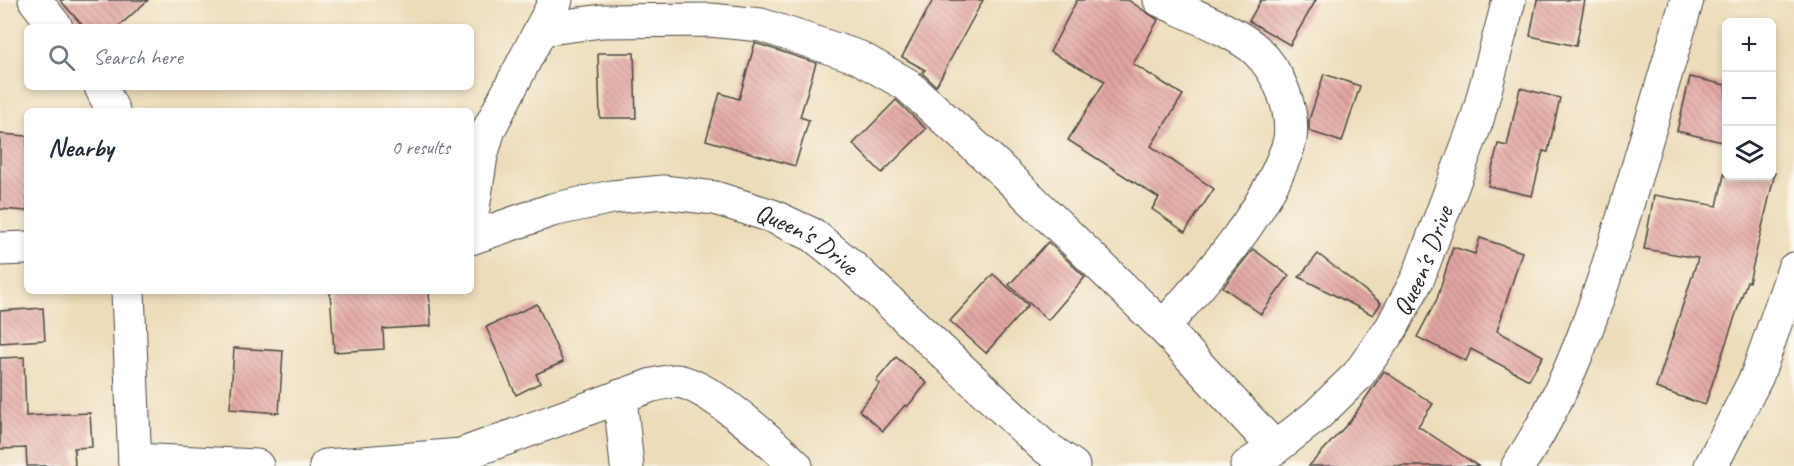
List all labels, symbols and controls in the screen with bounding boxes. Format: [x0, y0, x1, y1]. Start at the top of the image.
map controls [1722, 18, 1776, 180]
button: + [1722, 18, 1776, 72]
search box [24, 24, 474, 90]
icon: search [45, 41, 78, 74]
text: Search here [93, 43, 183, 71]
button: − [1722, 72, 1776, 126]
button: layers [1722, 126, 1776, 180]
text: Nearby [48, 131, 113, 164]
text: 0 results [391, 135, 450, 160]
street label: Queen's Drive [751, 196, 867, 283]
street label: Queen's Drive [1385, 200, 1461, 321]

